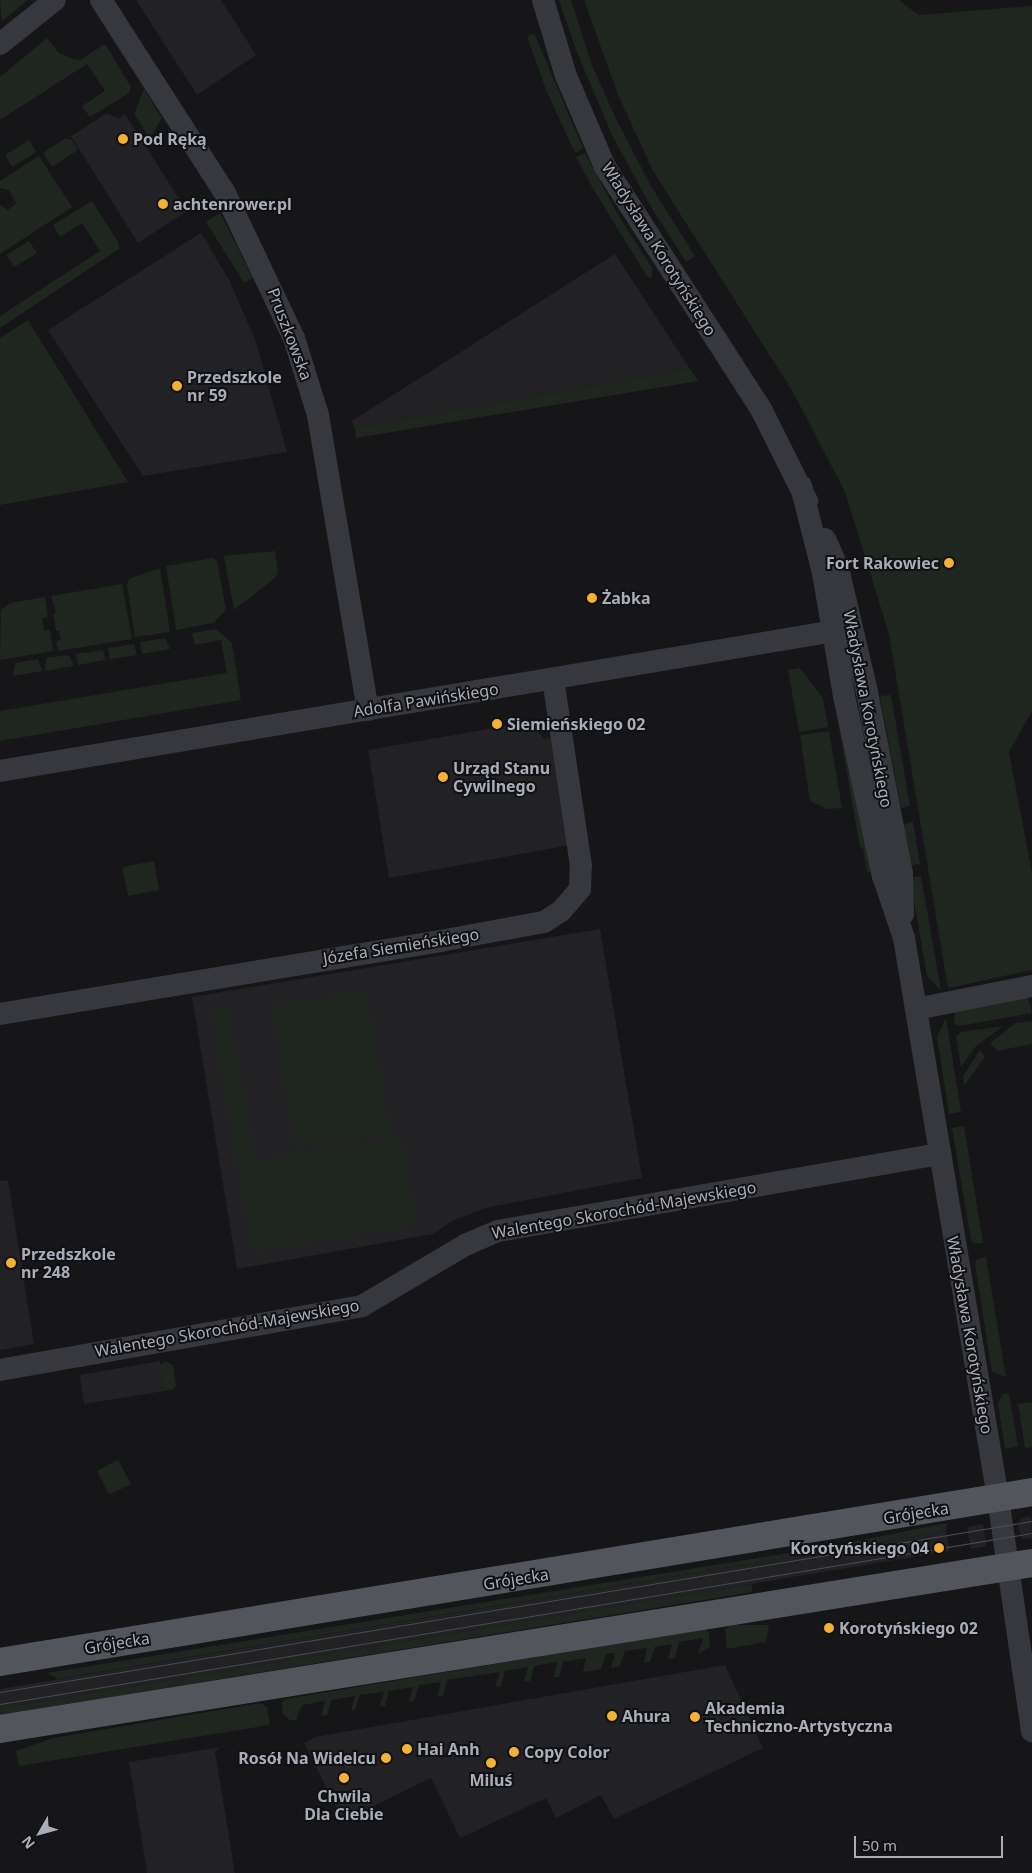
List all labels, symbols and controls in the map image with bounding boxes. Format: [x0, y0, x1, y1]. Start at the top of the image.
place label: Pod Ręką [133, 129, 207, 149]
marker: Pod Ręką [117, 133, 129, 145]
street label: Władysława Korotyńskiego [598, 159, 720, 339]
place label: achtenrower.pl [173, 194, 292, 214]
marker: achtenrower.pl [157, 198, 169, 210]
street label: Pruszkowska [264, 285, 316, 383]
place label: Przedszkole nr 59 [187, 367, 282, 405]
marker: Przedszkole nr 59 [171, 380, 183, 392]
place label: Fort Rakowiec [826, 553, 939, 573]
marker: Fort Rakowiec [943, 557, 955, 569]
place label: Żabka [602, 588, 650, 608]
marker: Żabka [586, 592, 598, 604]
street label: Władysława Korotyńskiego [839, 609, 897, 809]
street label: Adolfa Pawińskiego [352, 679, 500, 721]
place label: Siemieńskiego 02 [507, 714, 645, 734]
marker: Siemieńskiego 02 [491, 718, 503, 730]
place label: Urząd Stanu Cywilnego [453, 758, 550, 796]
marker: Urząd Stanu Cywilnego [437, 771, 449, 783]
street label: Józefa Siemieńskiego [322, 924, 480, 968]
street label: Walentego Skorochód-Majewskiego [490, 1177, 758, 1243]
street label: Władysława Korotyńskiego [943, 1234, 997, 1436]
place label: Przedszkole nr 248 [21, 1244, 116, 1282]
marker: Przedszkole nr 248 [5, 1257, 17, 1269]
street label: Walentego Skorochód-Majewskiego [93, 1295, 361, 1361]
street label: Grójecka [882, 1498, 950, 1528]
place label: Korotyńskiego 04 [790, 1538, 929, 1558]
marker: Korotyńskiego 04 [933, 1542, 945, 1554]
street label: Grójecka [482, 1564, 550, 1594]
place label: Korotyńskiego 02 [839, 1618, 978, 1638]
marker: Korotyńskiego 02 [823, 1622, 835, 1634]
street label: Grójecka [83, 1628, 151, 1658]
place label: Akademia Techniczno-Artystyczna [705, 1698, 893, 1736]
place label: Ahura [622, 1706, 670, 1726]
marker: Ahura [606, 1710, 618, 1722]
marker: Akademia Techniczno-Artystyczna [689, 1711, 701, 1723]
place label: Hai Anh [417, 1739, 480, 1759]
place label: Copy Color [524, 1742, 610, 1762]
marker: Hai Anh [401, 1743, 413, 1755]
marker: Copy Color [508, 1746, 520, 1758]
place label: Rosół Na Widelcu [238, 1748, 376, 1768]
marker: Rosół Na Widelcu [380, 1752, 392, 1764]
marker: Miluś [485, 1757, 497, 1769]
place label: Miluś [469, 1770, 513, 1790]
marker: Chwila Dla Ciebie [338, 1772, 350, 1784]
place label: Chwila Dla Ciebie [304, 1786, 384, 1824]
north arrow [15, 1808, 65, 1858]
scale bar [857, 1826, 1006, 1858]
text: N [17, 1832, 39, 1853]
text: 50 m [862, 1835, 897, 1855]

